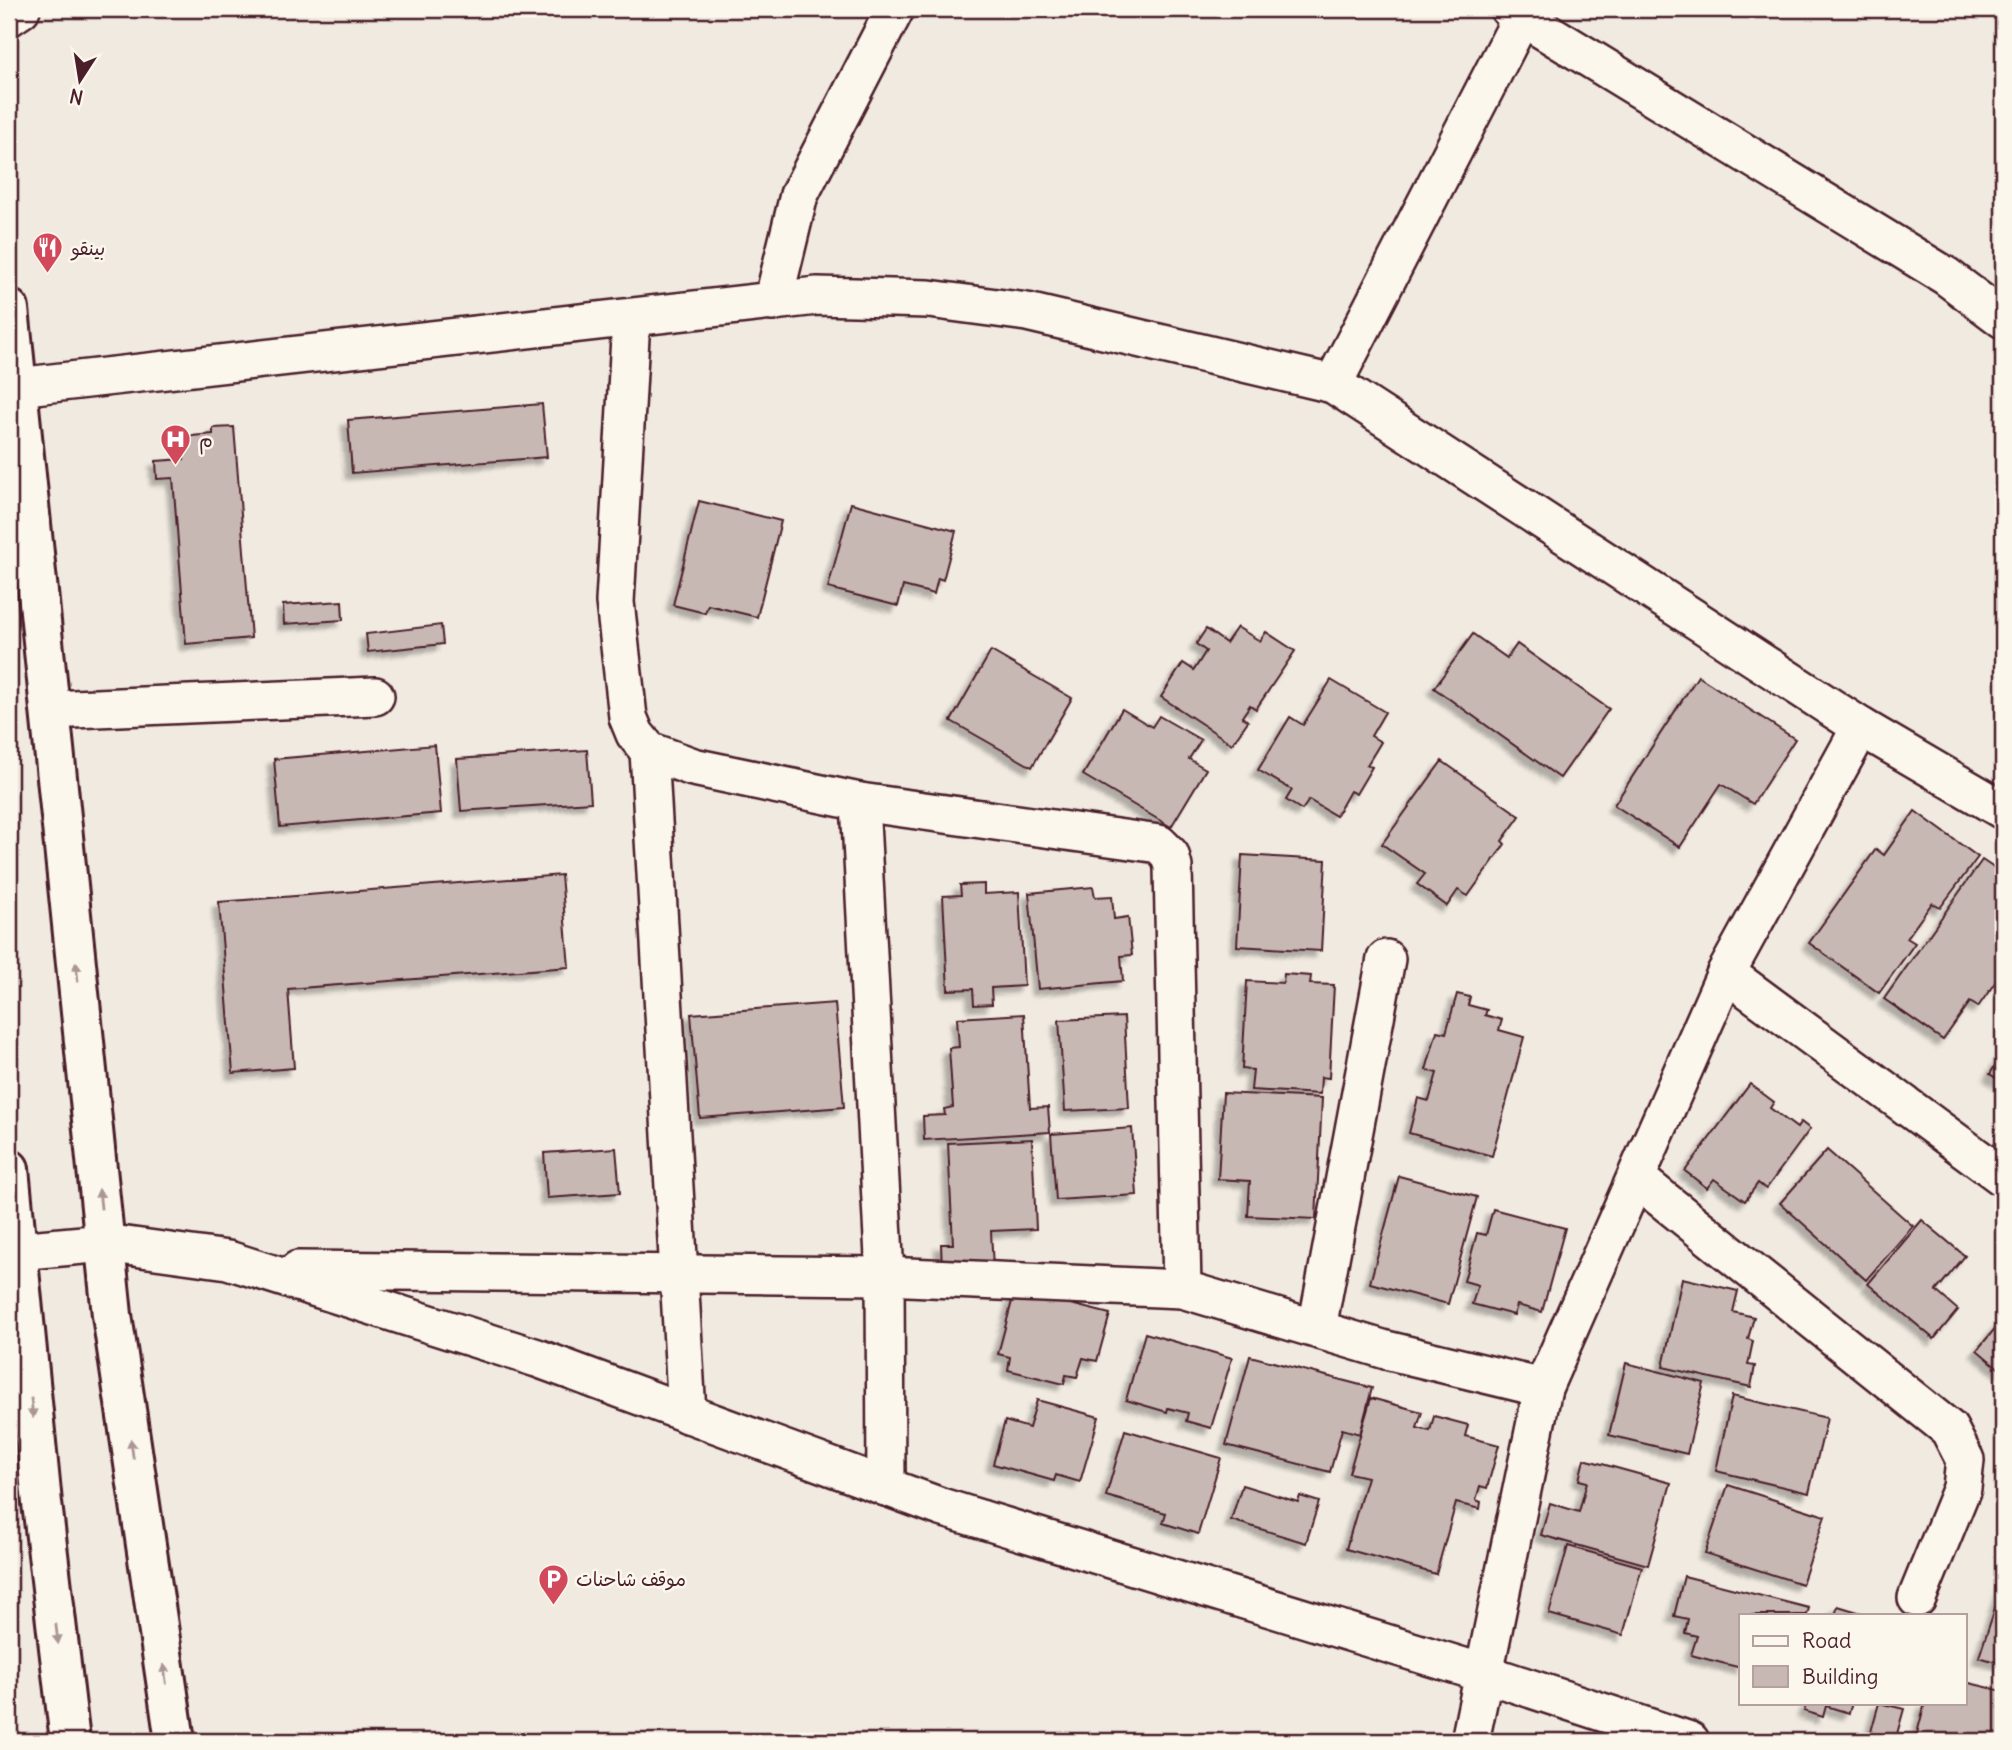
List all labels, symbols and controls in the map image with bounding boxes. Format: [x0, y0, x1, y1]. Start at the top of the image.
north arrow [46, 46, 116, 116]
text: N [68, 84, 85, 110]
restaurant icon: بينقو [31, 231, 65, 275]
place label: بينقو [70, 236, 105, 261]
hospital icon: م [159, 423, 193, 467]
place label: م [199, 428, 213, 455]
one-way arrow [71, 961, 82, 983]
one-way arrow [94, 1188, 105, 1210]
one-way arrow [27, 1397, 38, 1419]
one-way arrow [126, 1438, 137, 1460]
parking icon: موقف شاحنات [536, 1562, 570, 1606]
place label: موقف شاحنات [576, 1567, 686, 1591]
legend [1739, 1614, 1966, 1704]
one-way arrow [52, 1623, 63, 1645]
text: Road [1802, 1627, 1851, 1654]
one-way arrow [159, 1663, 170, 1685]
text: Building [1802, 1663, 1878, 1690]

